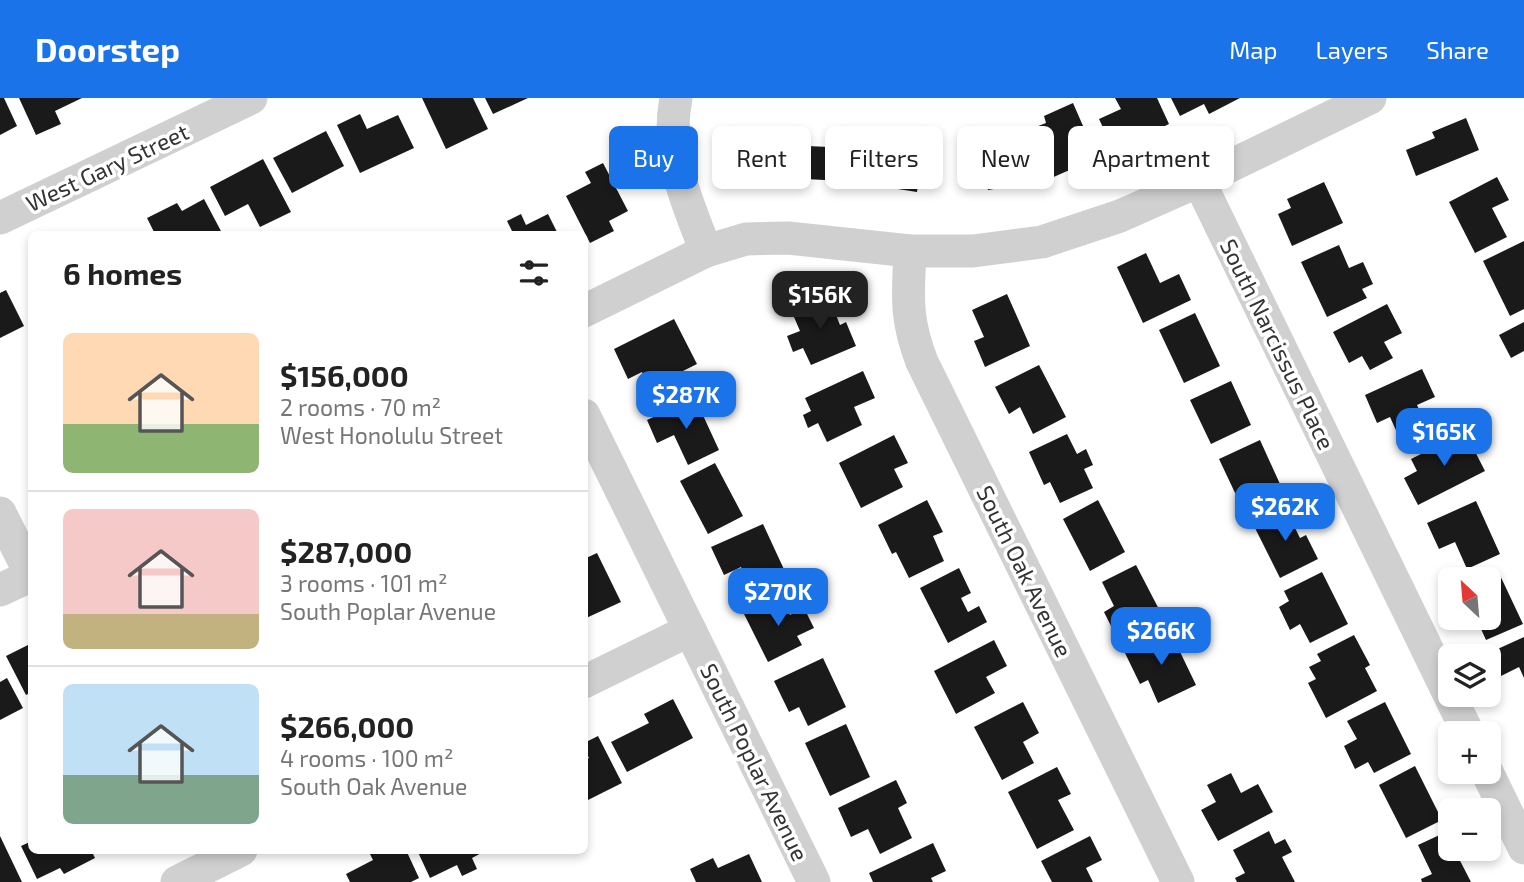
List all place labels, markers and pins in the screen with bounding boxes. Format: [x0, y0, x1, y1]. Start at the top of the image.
pin: $156K [771, 272, 869, 331]
pin: $287K [637, 372, 735, 431]
pin: $165K [1395, 408, 1493, 468]
pin: $262K [1236, 484, 1334, 543]
pin: $270K [729, 568, 827, 628]
pin: $266K [1112, 608, 1210, 667]

